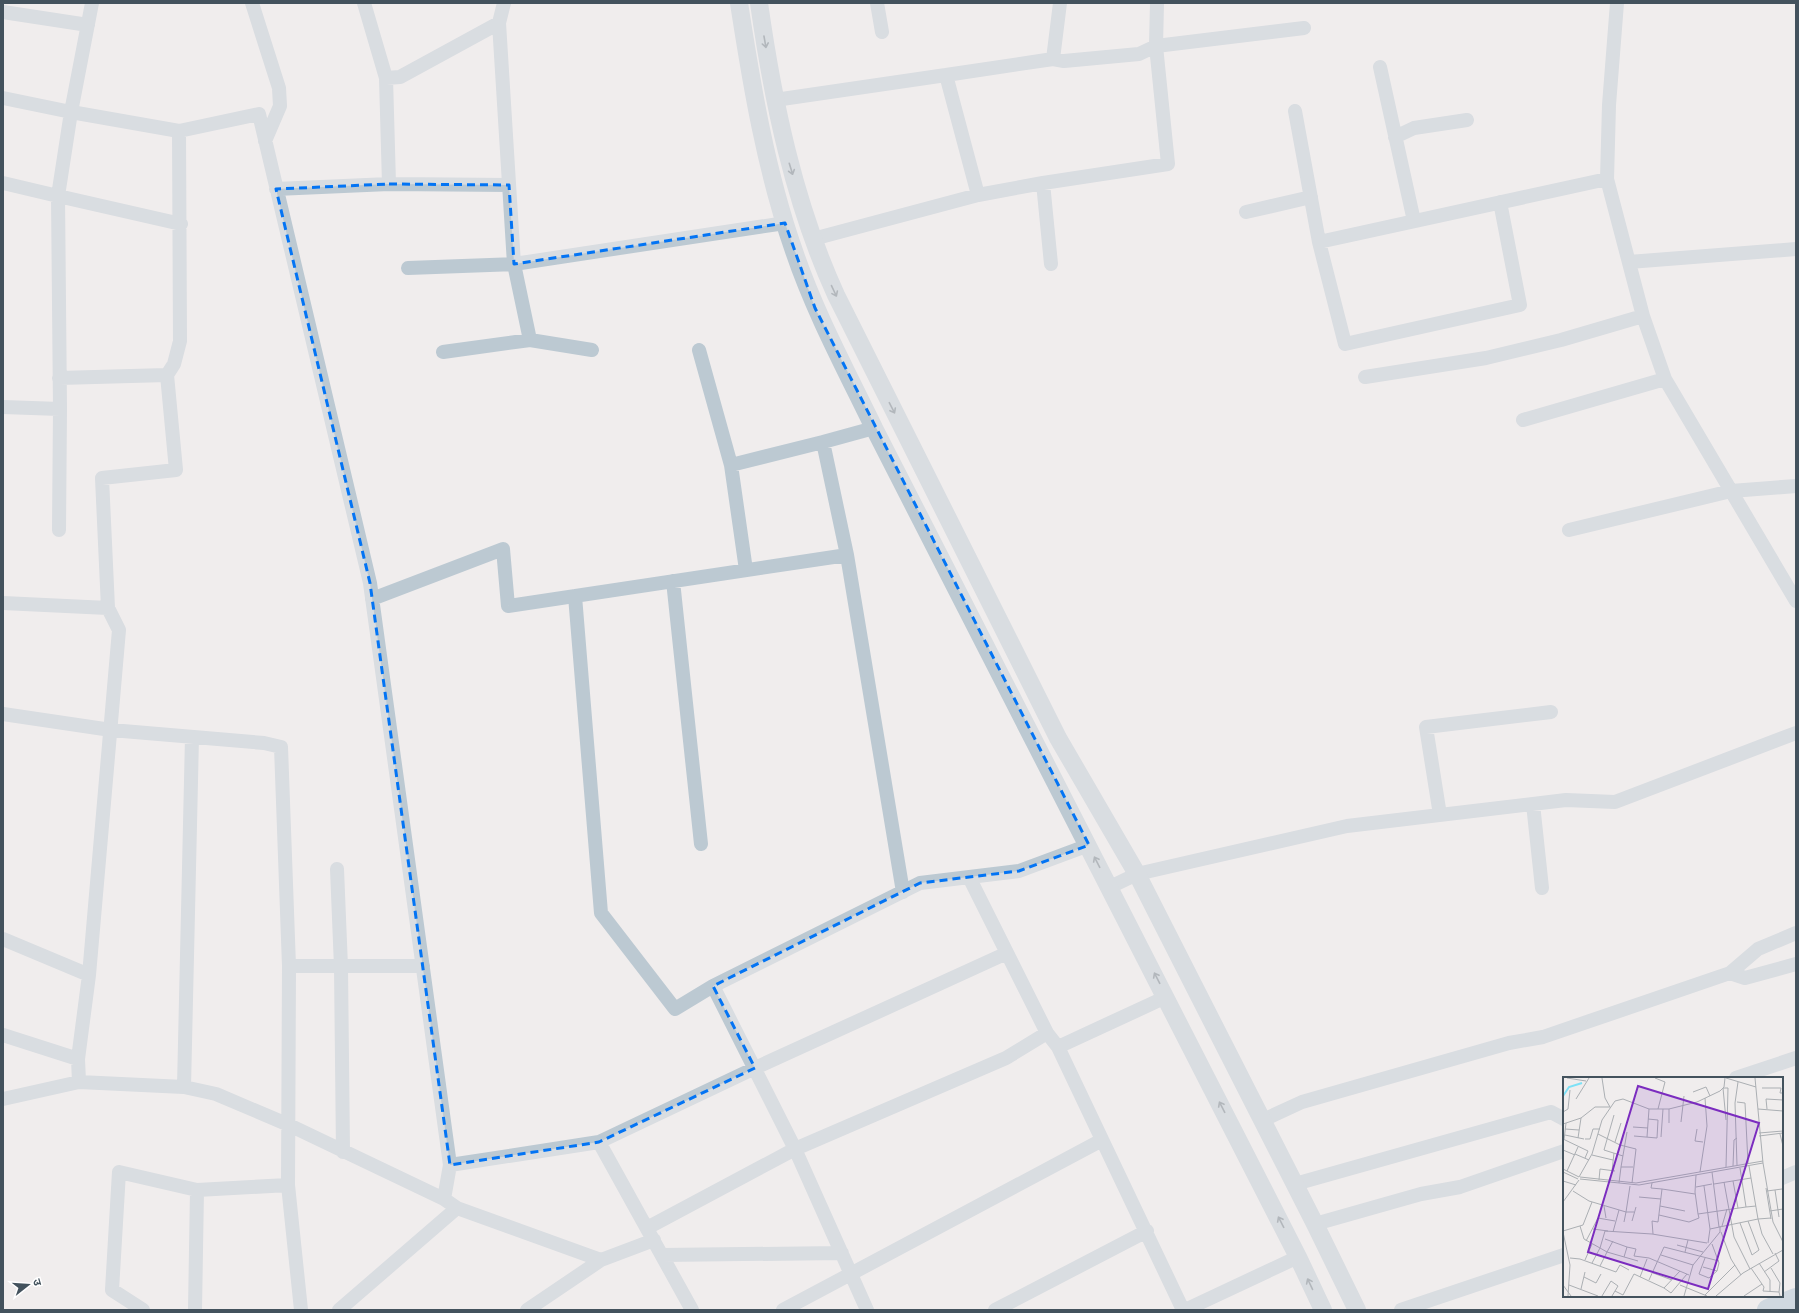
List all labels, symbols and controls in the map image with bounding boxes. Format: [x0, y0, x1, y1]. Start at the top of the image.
one-way arrow [761, 35, 769, 48]
one-way arrow [788, 162, 795, 175]
one-way arrow [831, 285, 838, 297]
one-way arrow [889, 401, 896, 413]
one-way arrow [1093, 857, 1101, 869]
one-way arrow [1152, 972, 1160, 984]
inset map [1563, 1077, 1783, 1297]
one-way arrow [1218, 1101, 1225, 1113]
one-way arrow [1277, 1217, 1284, 1229]
north arrow [8, 1265, 48, 1305]
text: उ [29, 1277, 45, 1288]
one-way arrow [1306, 1278, 1314, 1290]

